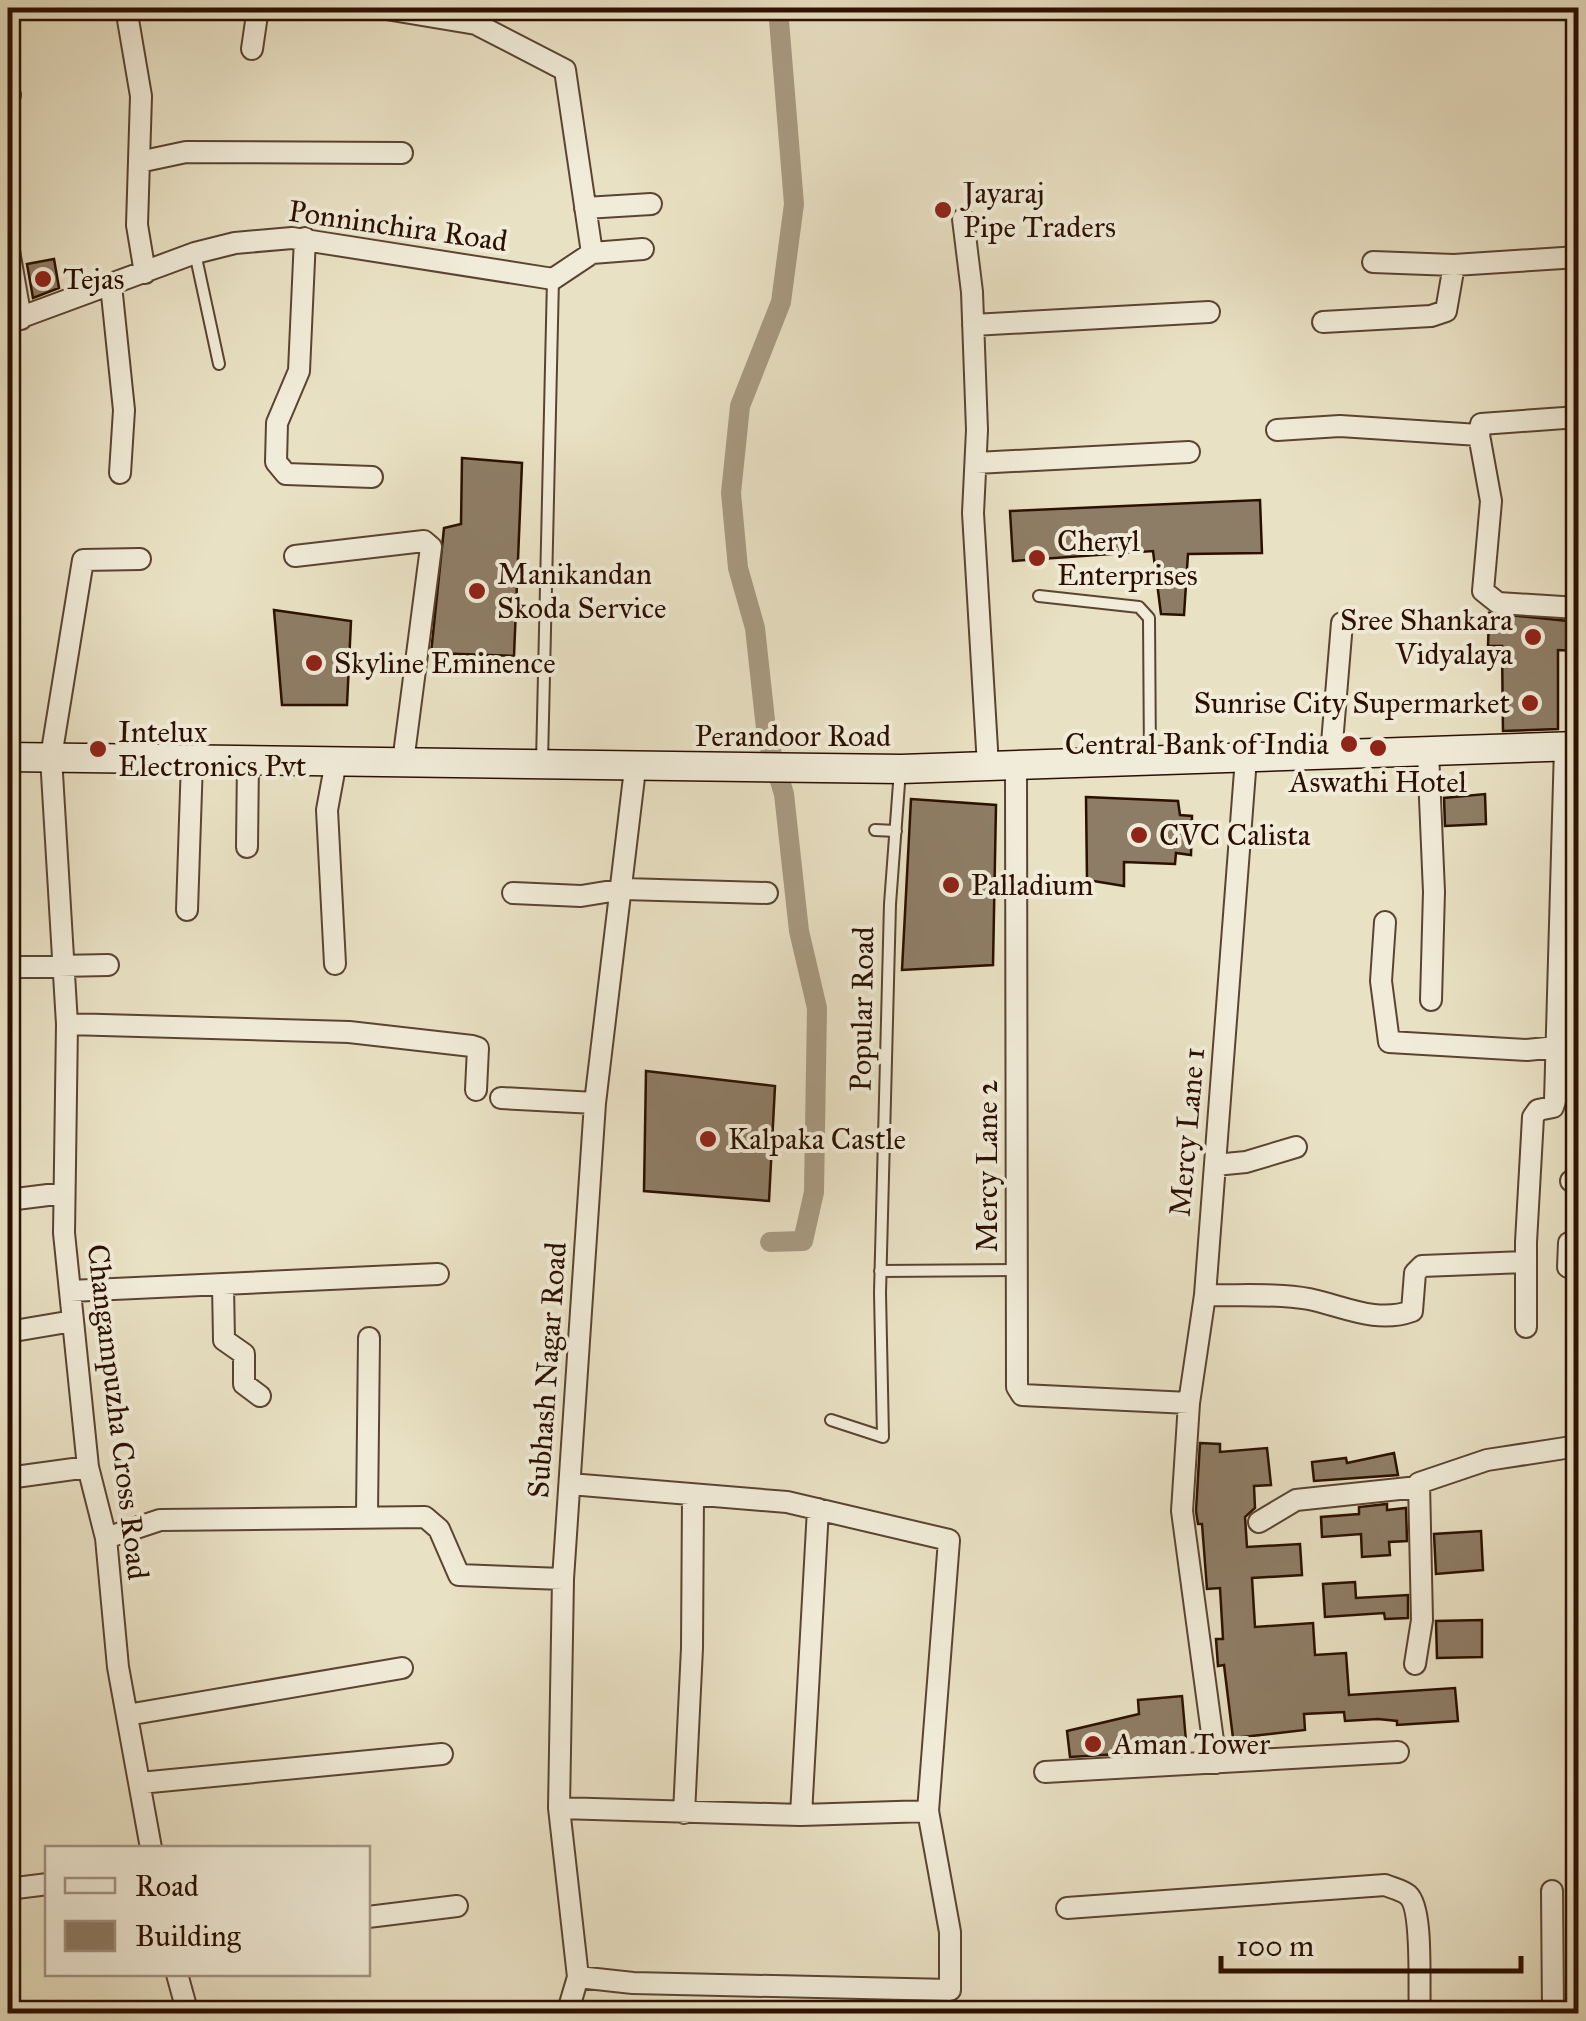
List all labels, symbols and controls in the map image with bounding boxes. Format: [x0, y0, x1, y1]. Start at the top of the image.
place label: Jayaraj Pipe Traders [960, 175, 1116, 245]
street label: Ponninchira Road [286, 193, 510, 259]
marker: Jayaraj Pipe Traders [932, 199, 954, 221]
place label: Tejas [63, 261, 125, 297]
marker: Tejas [32, 268, 54, 290]
place label: Cheryl Enterprises [1057, 523, 1198, 593]
marker: Cheryl Enterprises [1026, 547, 1048, 569]
place label: Manikandan Skoda Service [497, 556, 667, 626]
marker: Manikandan Skoda Service [466, 580, 488, 602]
place label: Sree Shankara Vidyalaya [1340, 602, 1513, 672]
marker: Sree Shankara Vidyalaya [1522, 626, 1544, 648]
place label: Skyline Eminence [334, 645, 556, 681]
marker: Skyline Eminence [303, 652, 325, 674]
place label: Sunrise City Supermarket [1194, 685, 1510, 721]
marker: Sunrise City Supermarket [1519, 692, 1541, 714]
place label: Intelux Electronics Pvt [118, 714, 307, 784]
street label: Perandoor Road [695, 718, 891, 754]
place label: Central Bank of India [1065, 726, 1329, 762]
marker: Central Bank of India [1338, 733, 1360, 755]
marker: Aswathi Hotel [1367, 737, 1389, 759]
marker: Intelux Electronics Pvt [87, 738, 109, 760]
place label: Aswathi Hotel [1287, 764, 1468, 800]
place label: CVC Calista [1159, 817, 1311, 853]
marker: CVC Calista [1128, 824, 1150, 846]
place label: Palladium [971, 867, 1094, 903]
marker: Palladium [940, 874, 962, 896]
street label: Popular Road [843, 926, 881, 1092]
street label: Mercy Lane 1 [1162, 1046, 1212, 1218]
street label: Mercy Lane 2 [969, 1080, 1005, 1252]
place label: Kalpaka Castle [728, 1121, 906, 1157]
marker: Kalpaka Castle [697, 1128, 719, 1150]
street label: Subhash Nagar Road [520, 1241, 574, 1499]
street label: Changampuzha Cross Road [80, 1242, 156, 1582]
place label: Aman Tower [1111, 1726, 1271, 1762]
marker: Aman Tower [1082, 1733, 1104, 1755]
legend [45, 1846, 370, 1976]
text: Road [135, 1868, 199, 1904]
scale bar [1221, 1911, 1521, 1973]
text: Building [135, 1918, 242, 1954]
text: 100 m [1236, 1928, 1314, 1964]

